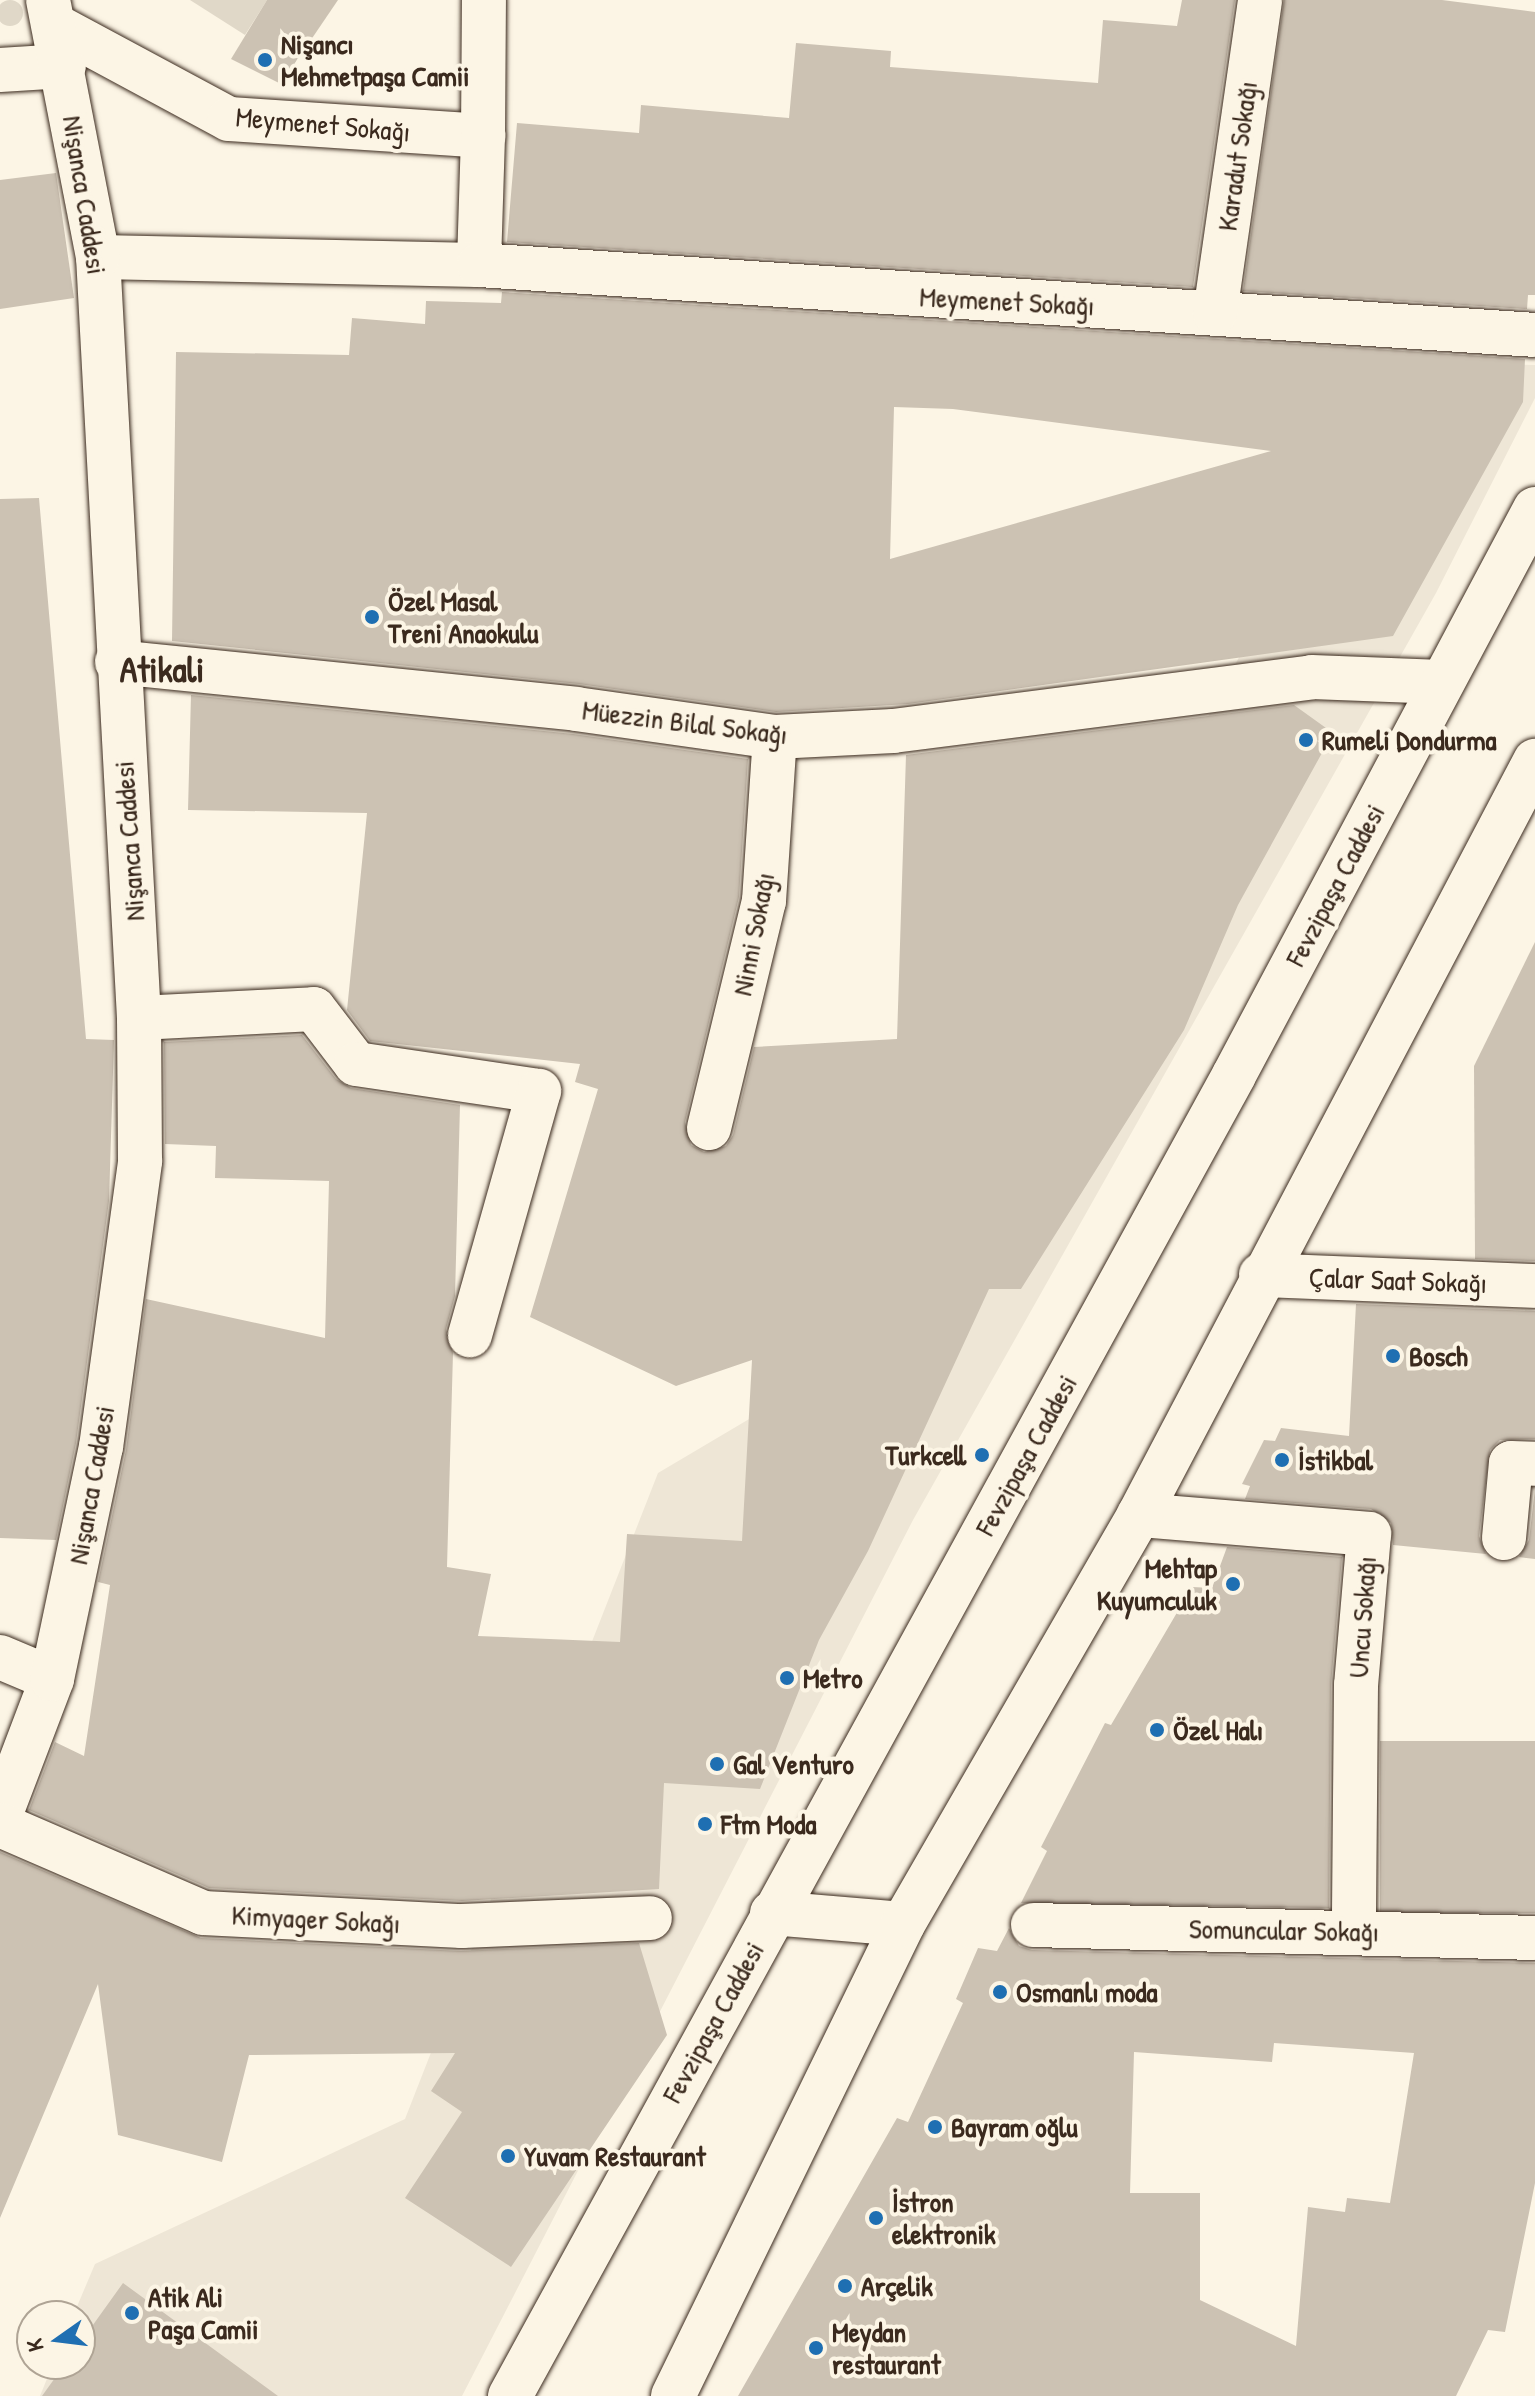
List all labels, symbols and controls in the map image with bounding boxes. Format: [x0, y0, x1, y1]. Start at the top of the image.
place label: Nişancı Mehmetpaşa Camii [281, 27, 469, 93]
marker: Nişancı Mehmetpaşa Camii [256, 51, 274, 69]
street label: Karadut Sokağı [1210, 79, 1264, 233]
street label: Meymenet Sokağı [234, 100, 412, 148]
street label: Nişanca Caddesi [56, 113, 114, 277]
street label: Meymenet Sokağı [919, 280, 1095, 322]
place label: Özel Masal Treni Anaokulu [388, 584, 538, 650]
marker: Özel Masal Treni Anaokulu [363, 608, 381, 626]
district label: Atikali [120, 647, 204, 691]
street label: Müezzin Bilal Sokağı [580, 693, 790, 751]
place label: Rumeli Dondurma [1322, 723, 1496, 757]
marker: Rumeli Dondurma [1297, 731, 1315, 749]
street label: Nişanca Caddesi [107, 760, 151, 922]
street label: Fevzipaşa Caddesi [1278, 798, 1392, 972]
street label: Ninni Sokağı [725, 870, 781, 998]
street label: Çalar Saat Sokağı [1308, 1260, 1488, 1300]
place label: Bosch [1409, 1339, 1468, 1373]
marker: Bosch [1384, 1347, 1402, 1365]
street label: Fevzipaşa Caddesi [968, 1369, 1084, 1541]
street label: Nişanca Caddesi [61, 1403, 121, 1567]
place label: Turkcell [885, 1438, 966, 1472]
place label: İstikbal [1298, 1443, 1373, 1477]
marker: Turkcell [973, 1446, 991, 1464]
marker: İstikbal [1273, 1451, 1291, 1469]
place label: Mehtap Kuyumculuk [1097, 1551, 1217, 1617]
street label: Uncu Sokağı [1341, 1555, 1383, 1679]
marker: Mehtap Kuyumculuk [1224, 1575, 1242, 1593]
place label: Metro [803, 1661, 862, 1695]
marker: Metro [778, 1669, 796, 1687]
place label: Özel Halı [1173, 1713, 1263, 1747]
marker: Özel Halı [1148, 1721, 1166, 1739]
place label: Gal Venturo [733, 1747, 854, 1781]
marker: Gal Venturo [708, 1755, 726, 1773]
place label: Ftm Moda [721, 1807, 816, 1841]
marker: Ftm Moda [696, 1815, 714, 1833]
street label: Kimyager Sokağı [231, 1898, 401, 1940]
street label: Somuncular Sokağı [1189, 1912, 1379, 1948]
street label: Fevzipaşa Caddesi [655, 1936, 771, 2108]
place label: Osmanlı moda [1016, 1975, 1157, 2009]
marker: Osmanlı moda [991, 1983, 1009, 2001]
place label: Bayram oğlu [951, 2110, 1078, 2144]
marker: Bayram oğlu [926, 2118, 944, 2136]
place label: Yuvam Restaurant [524, 2139, 706, 2173]
marker: Yuvam Restaurant [499, 2147, 517, 2165]
place label: İstron elektronik [892, 2185, 996, 2251]
marker: İstron elektronik [867, 2209, 885, 2227]
place label: Arçelik [861, 2269, 933, 2303]
marker: Arçelik [836, 2277, 854, 2295]
place label: Atik Ali Paşa Camii [148, 2280, 259, 2346]
north arrow [16, 2300, 96, 2380]
marker: Atik Ali Paşa Camii [123, 2304, 141, 2322]
place label: Meydan restaurant [832, 2315, 941, 2381]
text: K [19, 2336, 51, 2355]
marker: Meydan restaurant [807, 2339, 825, 2357]

